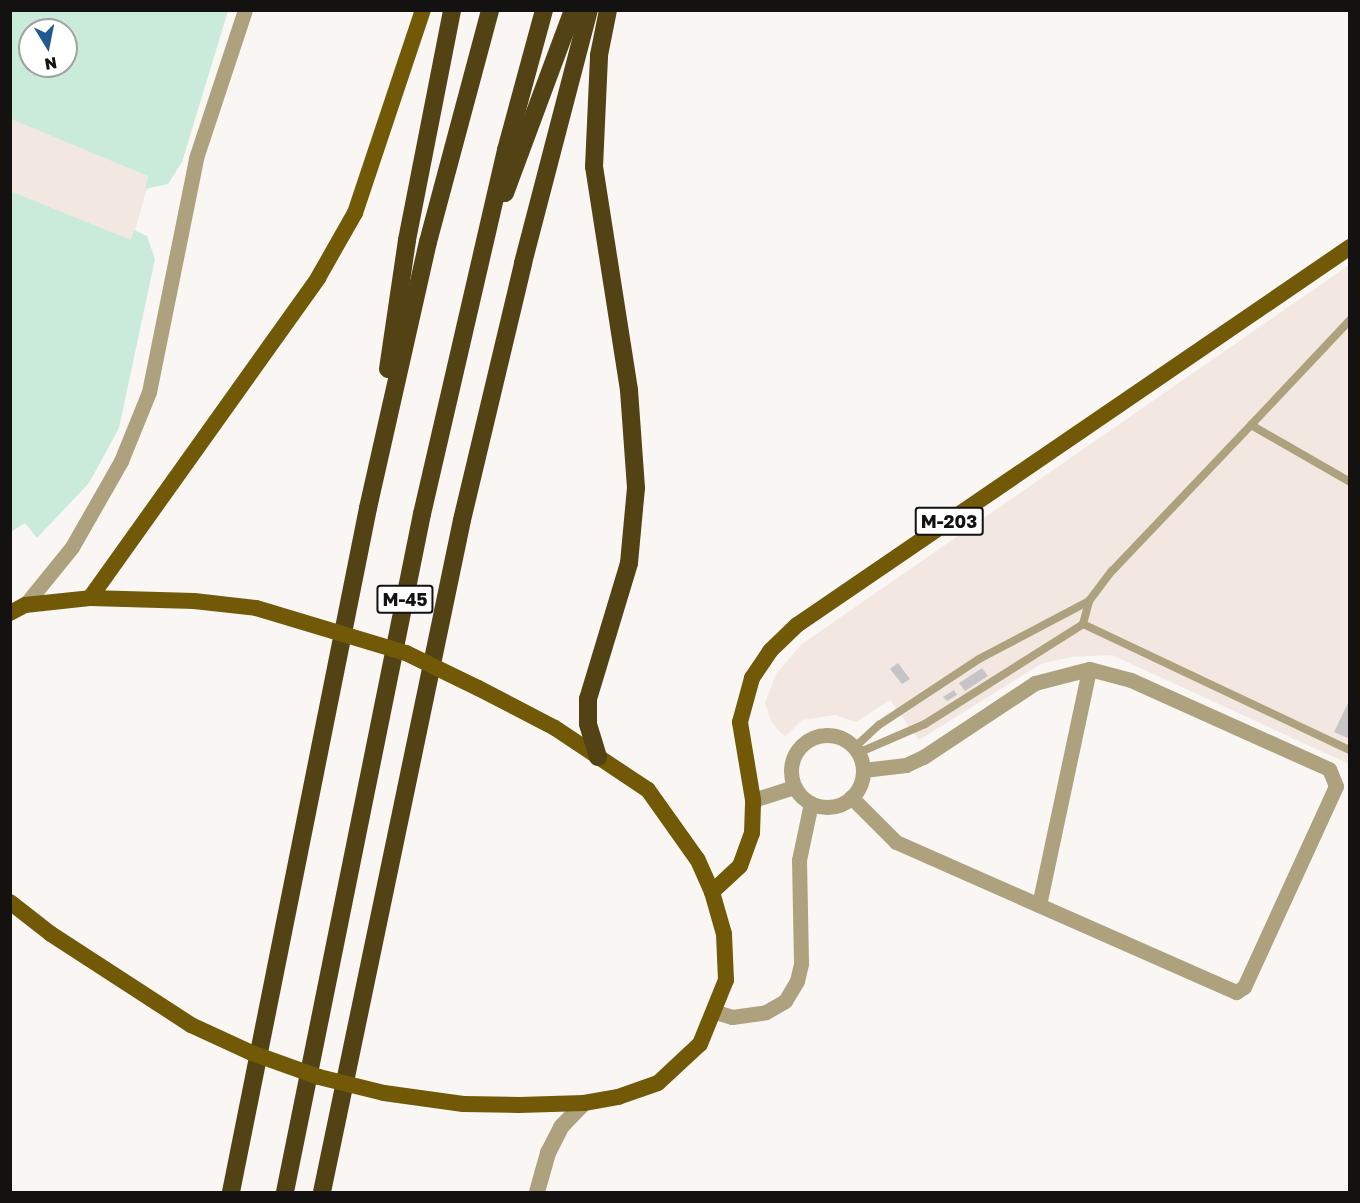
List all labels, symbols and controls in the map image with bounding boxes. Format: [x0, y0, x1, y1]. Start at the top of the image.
north arrow [18, 18, 78, 78]
text: N [43, 53, 59, 75]
road number: M-203 [914, 506, 984, 536]
road number: M-45 [375, 584, 435, 614]

